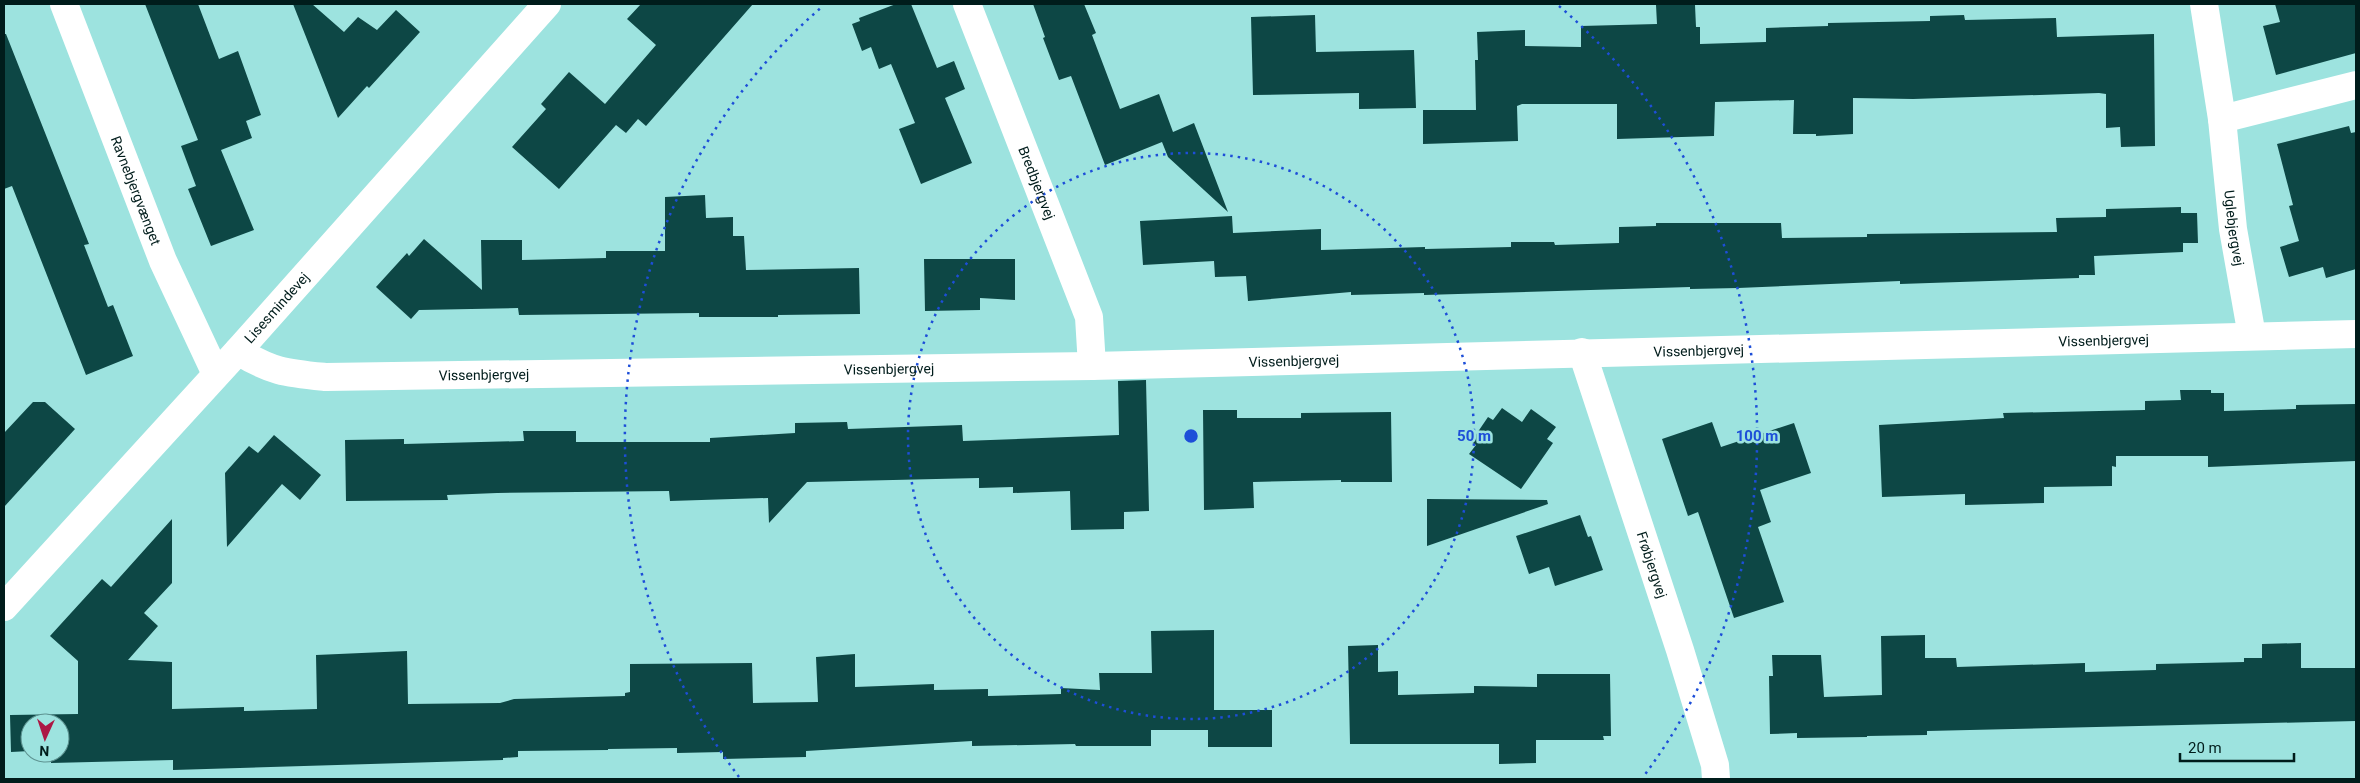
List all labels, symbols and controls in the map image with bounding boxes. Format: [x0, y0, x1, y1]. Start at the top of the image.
street label: Ravnebjergvænget [108, 134, 164, 248]
street label: Bredbjergvej [1015, 144, 1058, 222]
street label: Uglebjergvej [2221, 189, 2247, 267]
street label: Lisesmindevej [241, 269, 312, 346]
street label: Vissenbjergvej [2058, 331, 2149, 350]
street label: Vissenbjergvej [1653, 341, 1744, 360]
street label: Vissenbjergvej [1248, 352, 1339, 370]
street label: Vissenbjergvej [844, 360, 934, 378]
street label: Vissenbjergvej [439, 366, 529, 383]
centre of rings [1182, 427, 1200, 445]
text: 50 m [1457, 427, 1491, 445]
text: 100 m [1736, 427, 1778, 445]
street label: Frøbjergvej [1634, 530, 1670, 600]
north arrow [20, 713, 70, 763]
scale bar [2180, 730, 2294, 762]
text: 20 m [2188, 739, 2222, 757]
text: N [39, 743, 50, 759]

